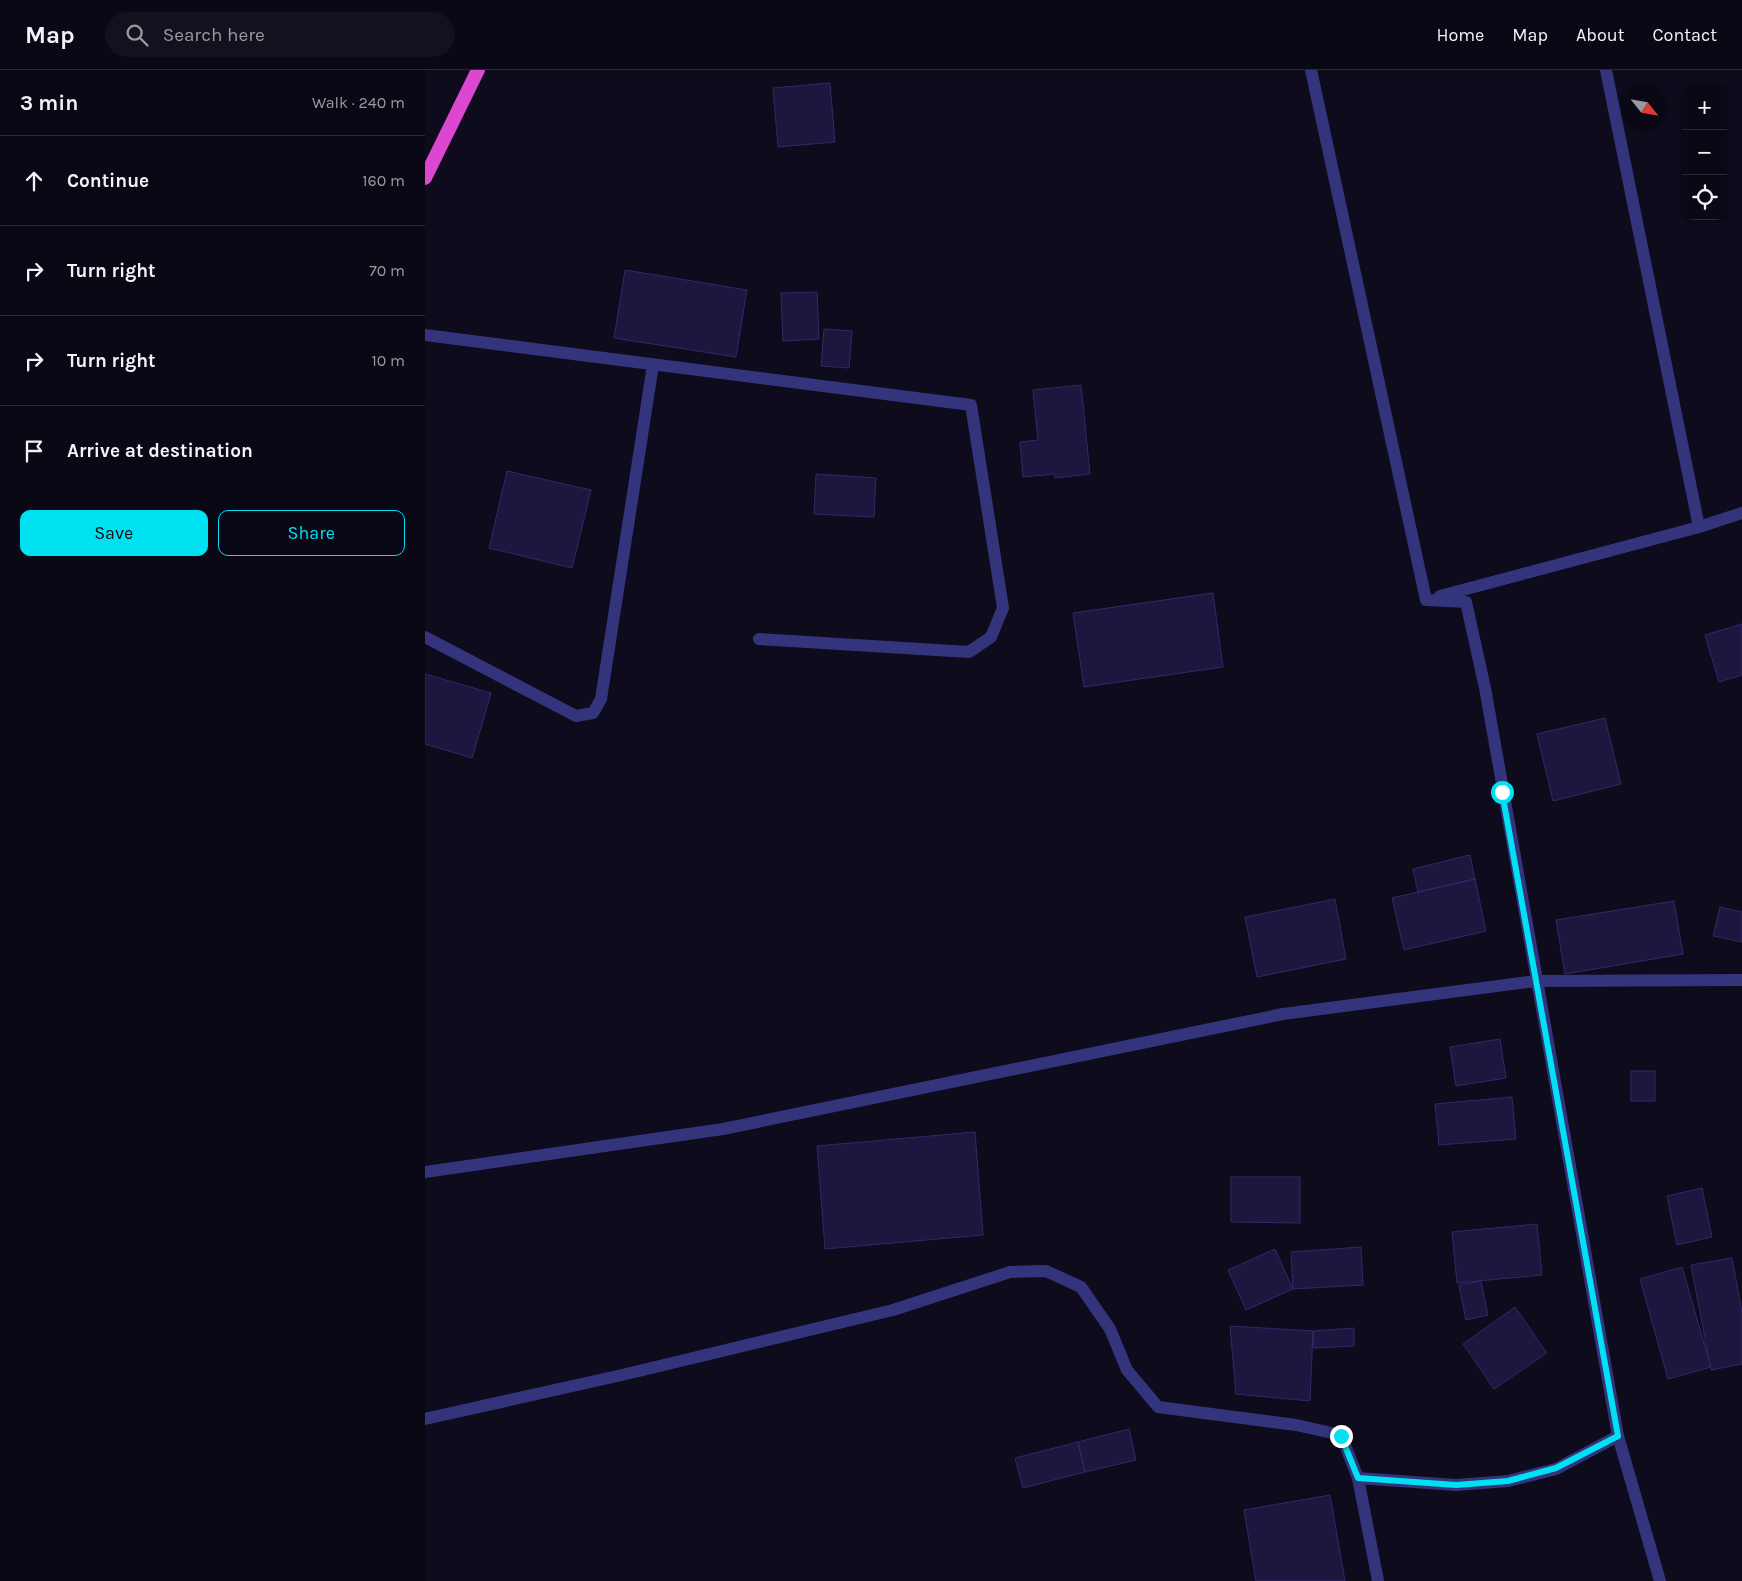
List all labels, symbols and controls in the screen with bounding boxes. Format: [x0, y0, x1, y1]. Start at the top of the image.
search box [105, 12, 455, 57]
text: Map [25, 21, 75, 49]
icon: search [123, 21, 151, 49]
text: Search here [163, 24, 265, 46]
text: Home [1436, 24, 1484, 46]
text: Map [1512, 24, 1548, 46]
text: About [1576, 24, 1625, 46]
text: Contact [1653, 24, 1717, 46]
north arrow [1622, 85, 1667, 130]
map controls [1682, 85, 1727, 220]
button: + [1682, 85, 1727, 130]
text: 3 min [20, 91, 78, 115]
text: Walk · 240 m [312, 93, 405, 112]
button: − [1682, 130, 1727, 175]
icon: ahead [20, 167, 48, 195]
text: Continue [67, 170, 149, 192]
text: 160 m [362, 171, 405, 190]
button: locate [1682, 175, 1727, 220]
icon: right [20, 257, 48, 285]
text: Turn right [67, 260, 156, 282]
text: 70 m [369, 261, 405, 280]
icon: right [20, 347, 48, 375]
text: Turn right [67, 350, 156, 372]
text: 10 m [371, 351, 405, 370]
icon: arrive [20, 437, 48, 465]
text: Arrive at destination [67, 440, 253, 462]
button: Save [20, 510, 208, 556]
button: Share [218, 510, 405, 556]
route start [1491, 781, 1514, 804]
route end [1330, 1425, 1353, 1448]

